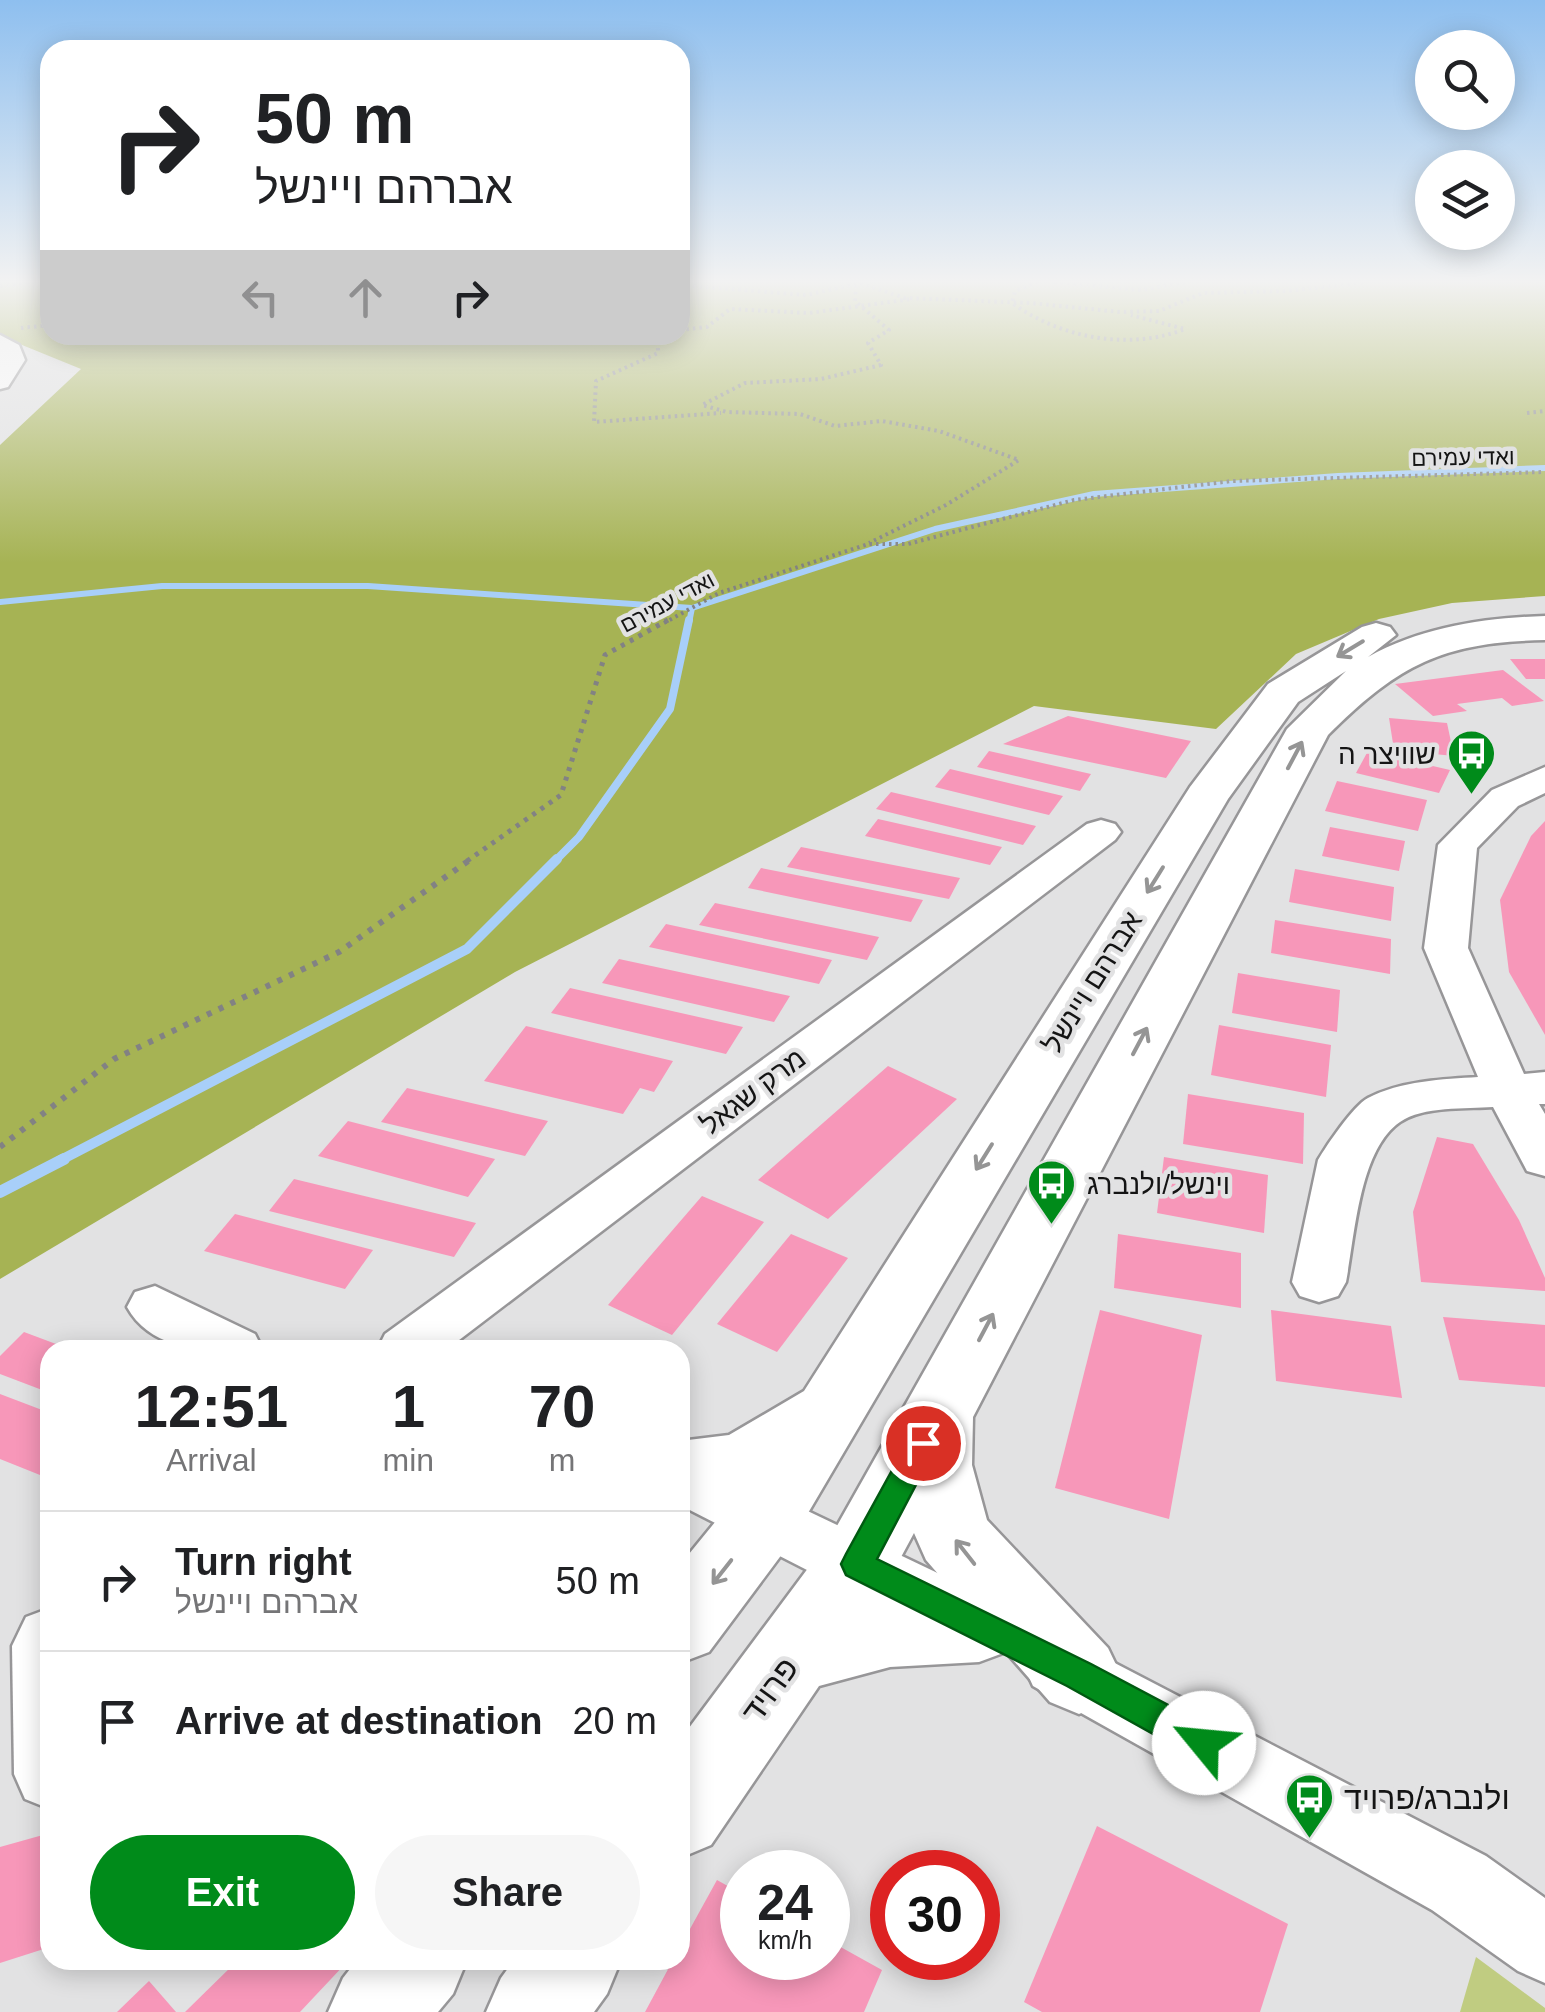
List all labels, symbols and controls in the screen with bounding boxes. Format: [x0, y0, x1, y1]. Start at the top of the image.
map controls [1415, 30, 1515, 250]
button: search [1415, 30, 1515, 130]
icon: right [90, 80, 220, 210]
text: 50 m [255, 80, 415, 158]
button: layers [1415, 150, 1515, 250]
text: אברהם ויינשל [255, 162, 513, 213]
icon: left [233, 270, 288, 325]
icon: ahead [338, 270, 393, 325]
icon: right [443, 270, 498, 325]
street label: ואדי עמירם [1411, 444, 1515, 471]
street label: ואדי עמירם [616, 567, 719, 638]
one-way arrow [1336, 639, 1365, 659]
bus stop icon: שוויצר ה [1445, 728, 1497, 796]
place label: שוויצר ה [1338, 739, 1436, 770]
one-way arrow [1286, 741, 1305, 770]
one-way arrow [1145, 865, 1165, 894]
street label: אברהם ויינשל [1037, 906, 1148, 1058]
one-way arrow [1131, 1026, 1151, 1056]
street label: מרק שגאל [695, 1042, 811, 1141]
one-way arrow [974, 1142, 995, 1170]
bus stop icon: וינשל/ולנברג [1026, 1158, 1078, 1226]
place label: וינשל/ולנברג [1087, 1169, 1230, 1200]
one-way arrow [977, 1312, 996, 1342]
text: 12:51 [135, 1373, 288, 1440]
text: 1 [392, 1373, 425, 1440]
text: 70 [529, 1373, 595, 1440]
pin [881, 1401, 966, 1486]
icon: arrive [896, 1416, 951, 1471]
text: Arrival [166, 1442, 257, 1478]
text: min [383, 1442, 434, 1478]
text: m [549, 1442, 575, 1478]
one-way arrow [955, 1539, 976, 1566]
text: Turn right [175, 1541, 352, 1583]
icon: right [90, 1554, 145, 1609]
one-way arrow [711, 1559, 733, 1585]
text: 50 m [556, 1560, 640, 1602]
text: אברהם ויינשל [175, 1584, 358, 1620]
street label: פרויד [735, 1651, 805, 1729]
position arrow [1152, 1691, 1256, 1795]
icon: arrive [90, 1694, 145, 1749]
text: Arrive at destination [175, 1700, 542, 1742]
text: 20 m [572, 1700, 657, 1742]
bus stop icon: ולנברג/פרויד [1283, 1772, 1335, 1840]
place label: ולנברג/פרויד [1344, 1780, 1510, 1816]
button: Exit [90, 1835, 355, 1950]
button: Share [375, 1835, 640, 1950]
speed limit sign: 30 [870, 1850, 1000, 1980]
text: 24 [757, 1875, 813, 1931]
text: km/h [758, 1926, 812, 1954]

